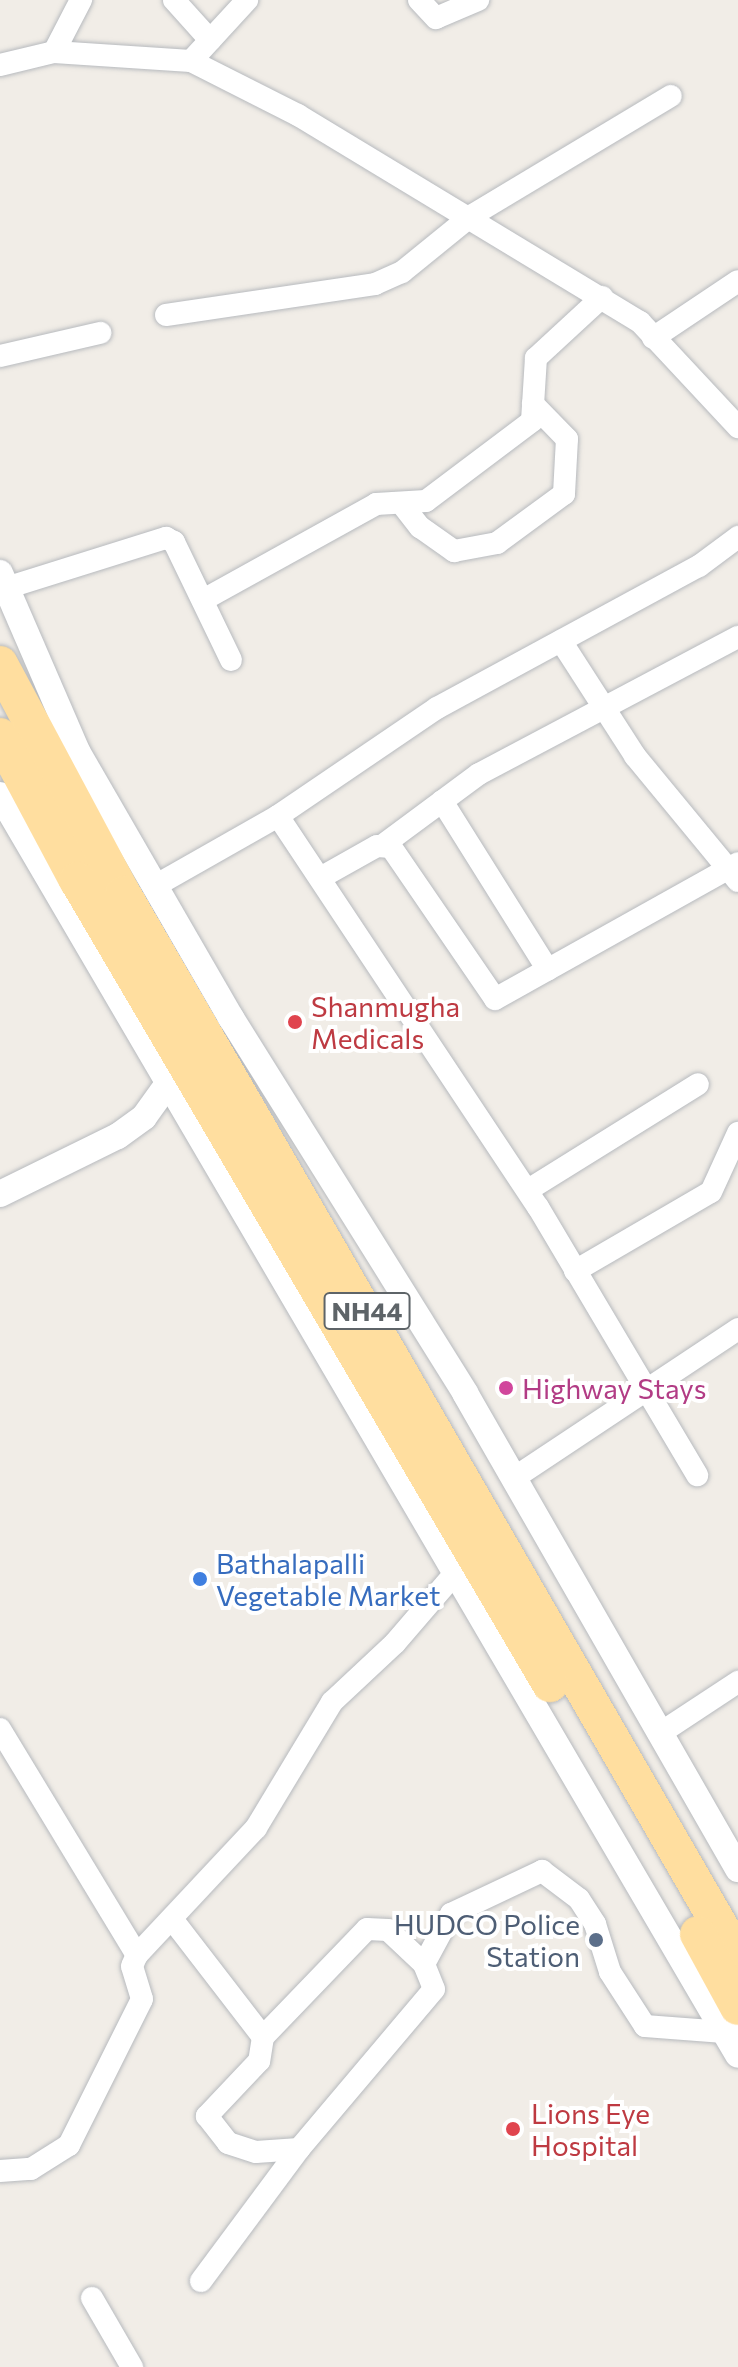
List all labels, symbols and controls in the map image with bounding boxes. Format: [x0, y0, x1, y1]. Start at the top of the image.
place label: Shanmugha Medicals [311, 989, 460, 1055]
marker: Shanmugha Medicals [286, 1013, 304, 1031]
road number: NH44 [323, 1289, 411, 1333]
place label: Highway Stays [522, 1371, 706, 1405]
marker: Highway Stays [497, 1379, 515, 1397]
place label: Bathalapalli Vegetable Market [216, 1546, 440, 1612]
marker: Bathalapalli Vegetable Market [191, 1570, 209, 1588]
place label: HUDCO Police Station [394, 1907, 580, 1973]
marker: HUDCO Police Station [587, 1931, 605, 1949]
place label: Lions Eye Hospital [531, 2096, 650, 2162]
marker: Lions Eye Hospital [502, 2118, 524, 2140]

